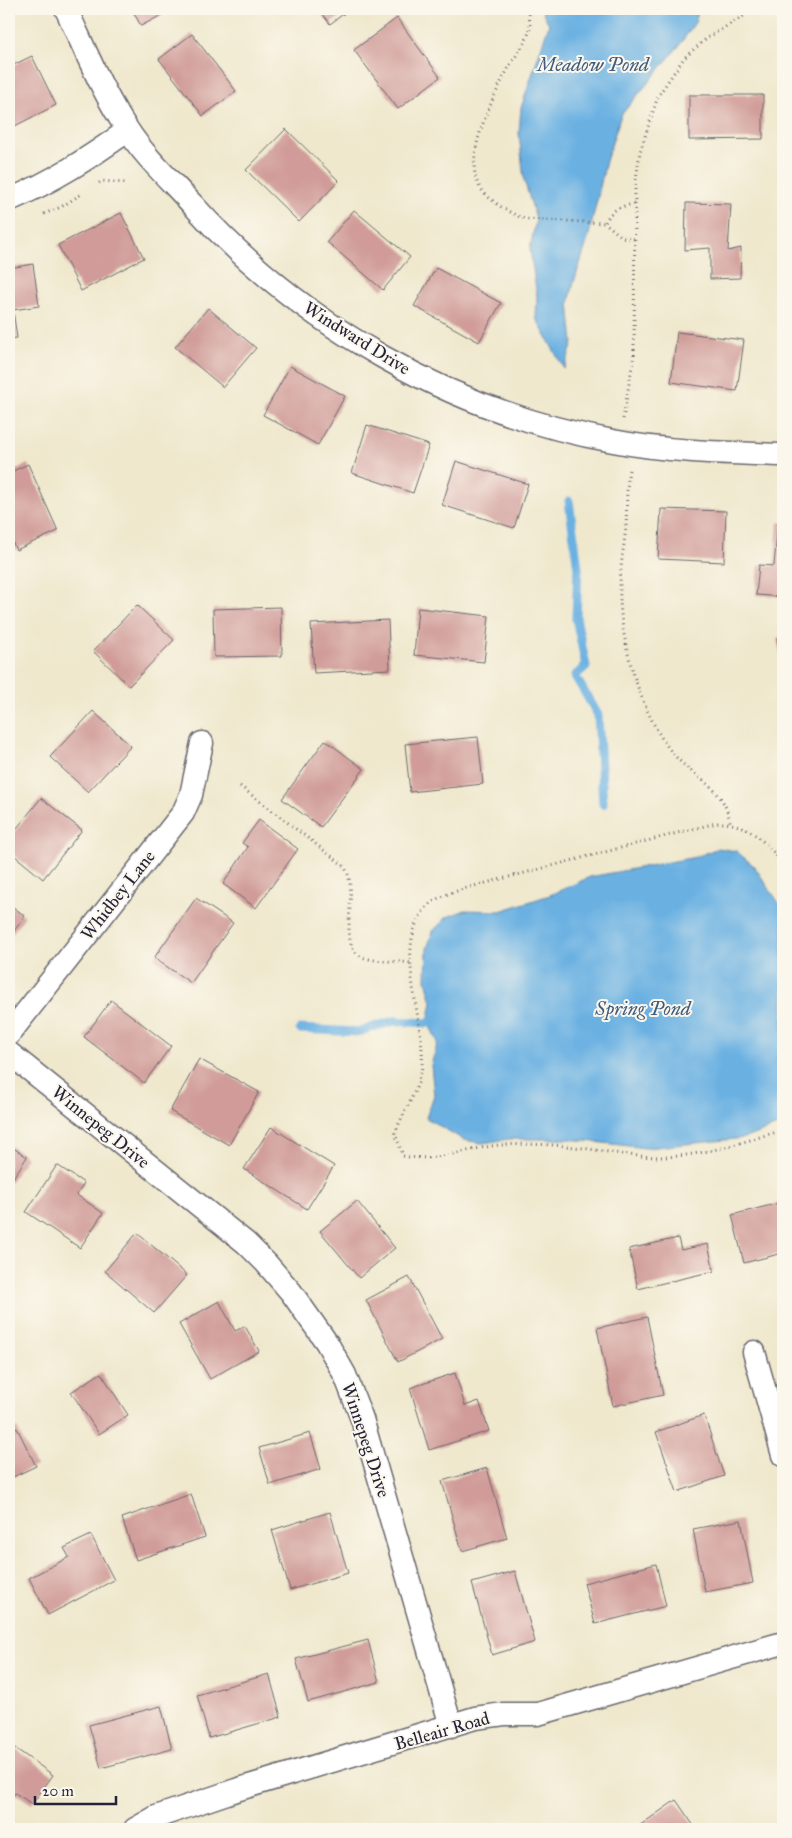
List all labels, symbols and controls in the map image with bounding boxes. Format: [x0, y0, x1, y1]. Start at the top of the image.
water label: Meadow Pond [535, 53, 650, 76]
street label: Windward Drive [300, 297, 414, 379]
street label: Whidbey Lane [76, 846, 160, 944]
water label: Spring Pond [594, 997, 692, 1021]
street label: Winnepeg Drive [47, 1081, 154, 1174]
street label: Winnepeg Drive [336, 1380, 395, 1500]
street label: Belleair Road [392, 1707, 492, 1755]
scale bar [35, 1773, 116, 1805]
text: 20 m [42, 1782, 74, 1800]

